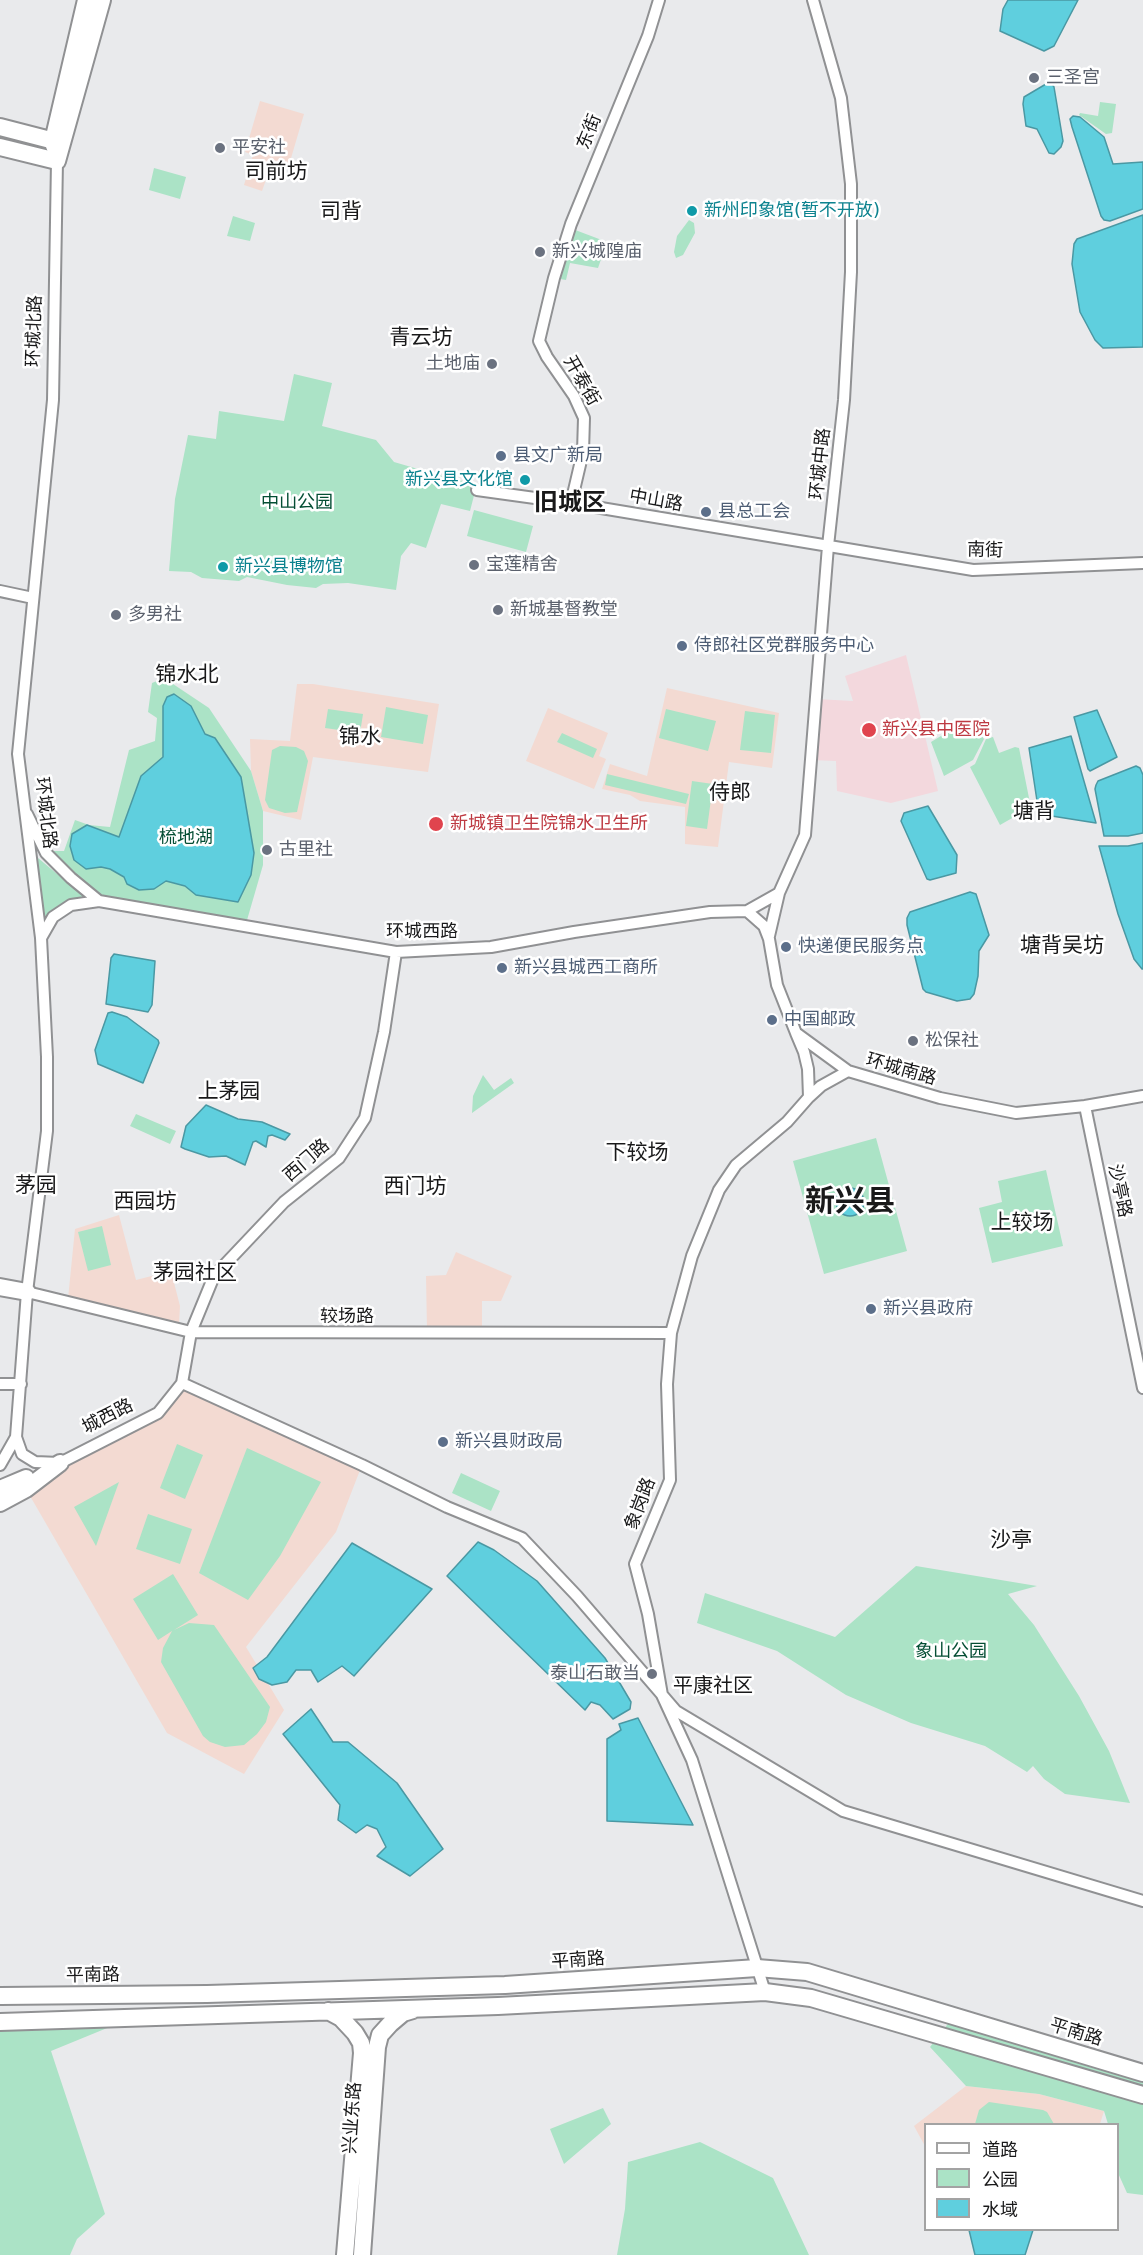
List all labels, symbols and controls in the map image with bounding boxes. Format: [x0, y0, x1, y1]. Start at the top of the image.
place label: 三圣宫 [1046, 67, 1100, 89]
marker: 三圣宫 [1027, 71, 1041, 85]
street label: 东街 [573, 111, 607, 153]
place label: 平安社 [232, 137, 286, 159]
marker: 平安社 [213, 141, 227, 155]
district label: 司前坊 [245, 160, 307, 186]
district label: 司背 [320, 200, 362, 226]
place label: 新州印象馆(暂不开放) [704, 200, 880, 222]
marker: 新州印象馆(暂不开放) [685, 204, 699, 218]
place label: 新兴城隍庙 [552, 241, 642, 263]
marker: 新兴城隍庙 [533, 245, 547, 259]
street label: 环城北路 [23, 295, 47, 367]
district label: 青云坊 [390, 326, 452, 352]
street label: 开泰街 [558, 352, 604, 410]
place label: 土地庙 [426, 353, 480, 375]
marker: 土地庙 [485, 357, 499, 371]
street label: 环城中路 [806, 427, 836, 501]
place label: 县文广新局 [513, 445, 603, 467]
marker: 县文广新局 [494, 449, 508, 463]
place label: 新兴县文化馆 [405, 469, 513, 491]
marker: 新兴县文化馆 [518, 473, 532, 487]
street label: 中山路 [628, 486, 684, 516]
district label: 旧城区 [534, 490, 606, 518]
park label: 中山公园 [261, 492, 333, 514]
place label: 县总工会 [718, 501, 790, 523]
marker: 县总工会 [699, 505, 713, 519]
street label: 南街 [967, 540, 1003, 562]
place label: 宝莲精舍 [486, 554, 558, 576]
place label: 新兴县博物馆 [235, 556, 343, 578]
marker: 宝莲精舍 [467, 558, 481, 572]
marker: 新兴县博物馆 [216, 560, 230, 574]
place label: 新城基督教堂 [510, 599, 618, 621]
marker: 新城基督教堂 [491, 603, 505, 617]
place label: 多男社 [128, 604, 182, 626]
marker: 多男社 [109, 608, 123, 622]
place label: 侍郎社区党群服务中心 [694, 635, 874, 657]
marker: 侍郎社区党群服务中心 [675, 639, 689, 653]
district label: 锦水北 [156, 663, 218, 689]
place label: 新兴县中医院 [882, 719, 990, 741]
marker: 新兴县中医院 [860, 721, 878, 739]
district label: 锦水 [339, 725, 381, 751]
street label: 环城北路 [30, 776, 60, 850]
district label: 侍郎 [709, 781, 751, 807]
district label: 塘背 [1013, 800, 1055, 826]
place label: 新城镇卫生院锦水卫生所 [450, 813, 648, 835]
marker: 新城镇卫生院锦水卫生所 [427, 815, 445, 833]
park label: 梳地湖 [159, 827, 213, 849]
place label: 古里社 [279, 839, 333, 861]
marker: 古里社 [260, 843, 274, 857]
street label: 环城西路 [386, 921, 458, 943]
district label: 塘背吴坊 [1020, 934, 1104, 960]
place label: 快递便民服务点 [798, 936, 924, 958]
marker: 快递便民服务点 [779, 940, 793, 954]
place label: 新兴县城西工商所 [514, 957, 658, 979]
marker: 新兴县城西工商所 [495, 961, 509, 975]
place label: 中国邮政 [784, 1009, 856, 1031]
marker: 中国邮政 [765, 1013, 779, 1027]
place label: 松保社 [925, 1030, 979, 1052]
marker: 松保社 [906, 1034, 920, 1048]
street label: 环城南路 [863, 1050, 939, 1090]
district label: 上茅园 [198, 1080, 260, 1106]
street label: 西门路 [280, 1135, 334, 1187]
district label: 下较场 [606, 1141, 668, 1167]
street label: 沙亭路 [1103, 1162, 1135, 1220]
district label: 茅园 [15, 1174, 57, 1200]
district label: 西门坊 [384, 1175, 446, 1201]
district label: 新兴县 [805, 1185, 895, 1221]
district label: 西园坊 [114, 1190, 176, 1216]
district label: 上较场 [991, 1211, 1053, 1237]
district label: 茅园社区 [153, 1261, 237, 1287]
place label: 新兴县政府 [883, 1298, 973, 1320]
marker: 新兴县政府 [864, 1302, 878, 1316]
street label: 较场路 [320, 1306, 374, 1328]
street label: 城西路 [79, 1395, 137, 1439]
place label: 新兴县财政局 [455, 1431, 563, 1453]
marker: 新兴县财政局 [436, 1435, 450, 1449]
street label: 象岗路 [621, 1475, 661, 1533]
district label: 沙亭 [990, 1529, 1032, 1555]
park label: 象山公园 [915, 1641, 987, 1663]
place label: 泰山石敢当 [550, 1663, 640, 1685]
marker: 泰山石敢当 [645, 1667, 659, 1681]
district label: 平康社区 [673, 1675, 753, 1699]
street label: 平南路 [550, 1948, 606, 1974]
street label: 平南路 [66, 1965, 120, 1987]
street label: 平南路 [1047, 2015, 1105, 2051]
street label: 兴业东路 [340, 2081, 366, 2155]
legend [924, 2123, 1119, 2231]
text: 道路 [982, 2139, 1018, 2160]
text: 公园 [982, 2169, 1018, 2190]
text: 水域 [982, 2199, 1018, 2220]

